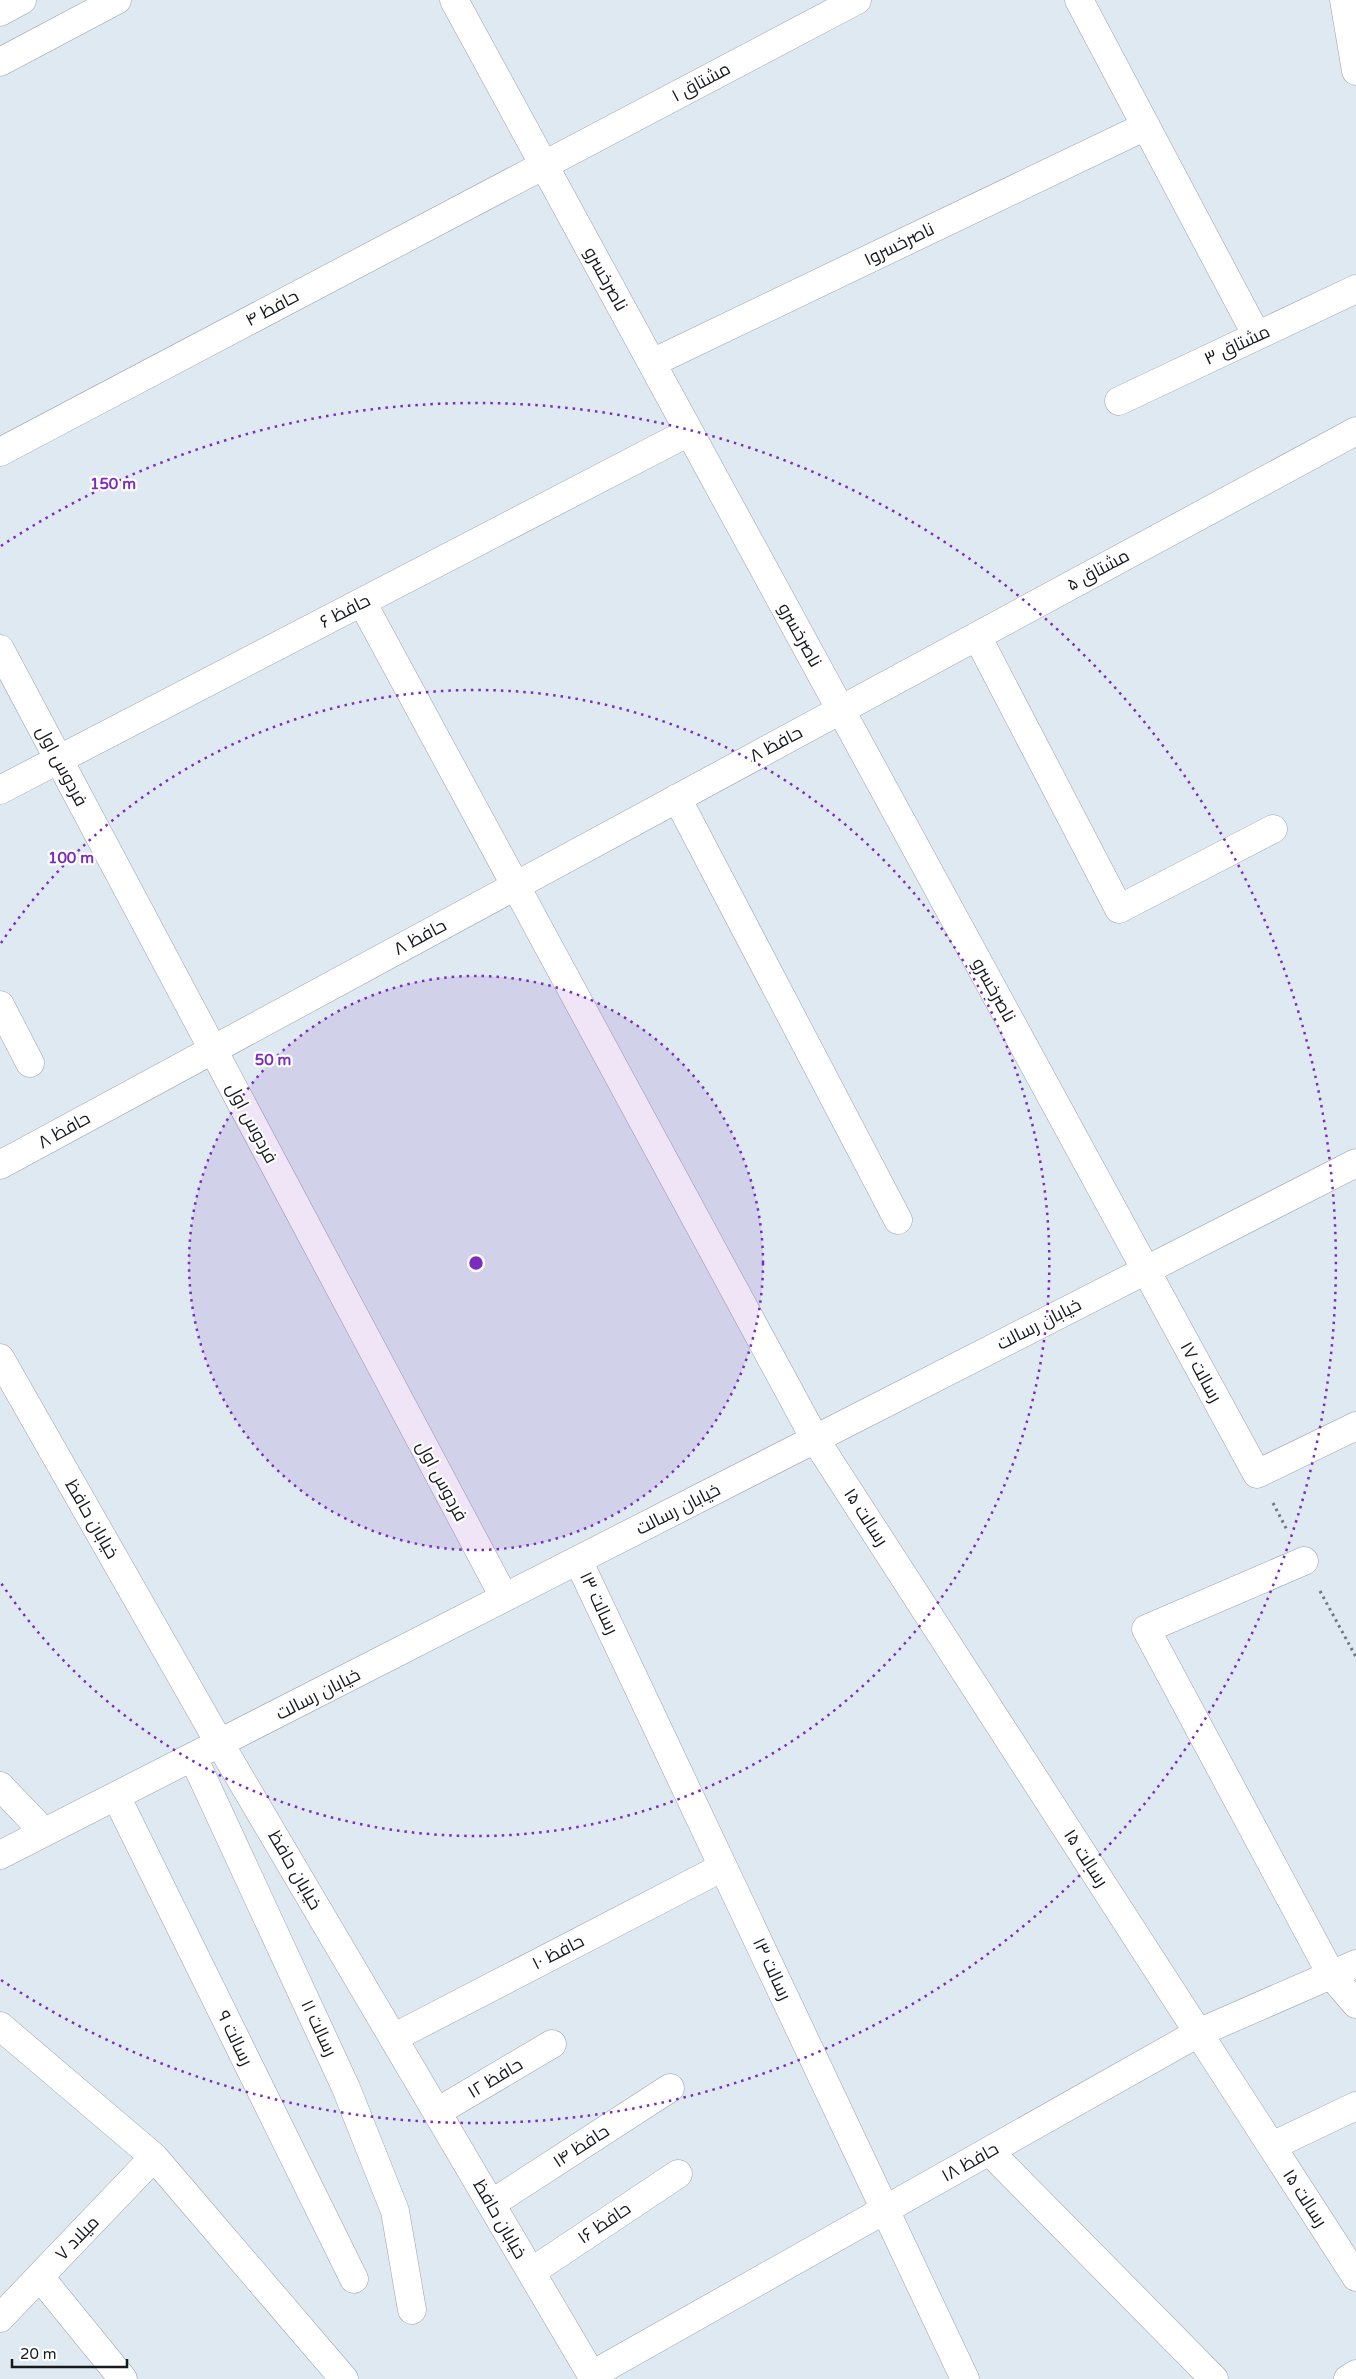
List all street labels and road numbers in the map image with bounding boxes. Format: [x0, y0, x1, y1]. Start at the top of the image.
street label: مشتاق ۱ [668, 57, 735, 107]
street label: ناصرخسرو۱ [860, 218, 938, 270]
street label: ناصرخسرو [579, 243, 633, 315]
street label: حافظ ۴ [242, 285, 302, 331]
street label: مشتاق ۳ [1201, 320, 1274, 371]
street label: مشتاق ۵ [1063, 544, 1134, 596]
street label: حافظ ۶ [316, 589, 374, 633]
street label: ناصرخسرو [773, 599, 827, 671]
street label: حافظ ۸ [746, 721, 806, 767]
street label: فردوس اول [32, 722, 92, 810]
street label: حافظ ۸ [390, 914, 450, 960]
street label: ناصرخسرو [967, 954, 1021, 1026]
street label: فردوس اول [222, 1079, 282, 1167]
street label: حافظ ۸ [34, 1107, 94, 1153]
street label: خیابان رسالت [993, 1293, 1085, 1355]
street label: رسالت ۱۷ [1175, 1338, 1227, 1406]
street label: فردوس اول [412, 1437, 472, 1525]
street label: خیابان حافظ [60, 1475, 124, 1563]
street label: خیابان رسالت [632, 1478, 724, 1540]
street label: رسالت ۱۵ [839, 1484, 893, 1550]
street label: رسالت ۱۳ [575, 1568, 623, 1638]
street label: خیابان رسالت [272, 1663, 364, 1725]
street label: رسالت ۱۵ [1059, 1825, 1113, 1891]
street label: خیابان حافظ [263, 1826, 327, 1914]
street label: حافظ ۱۰ [528, 1930, 588, 1974]
street label: رسالت ۱۳ [748, 1934, 796, 2004]
street label: رسالت ۱۱ [296, 1996, 342, 2060]
street label: رسالت ۹ [212, 2007, 258, 2069]
street label: حافظ ۱۲ [463, 2053, 527, 2103]
street label: حافظ ۱۴ [549, 2120, 613, 2172]
street label: حافظ ۱۸ [938, 2137, 1002, 2187]
street label: رسالت ۱۵ [1278, 2165, 1332, 2231]
street label: خیابان حافظ [468, 2175, 532, 2263]
street label: حافظ ۱۶ [573, 2197, 635, 2249]
street label: میلاد ۷ [50, 2211, 104, 2265]

